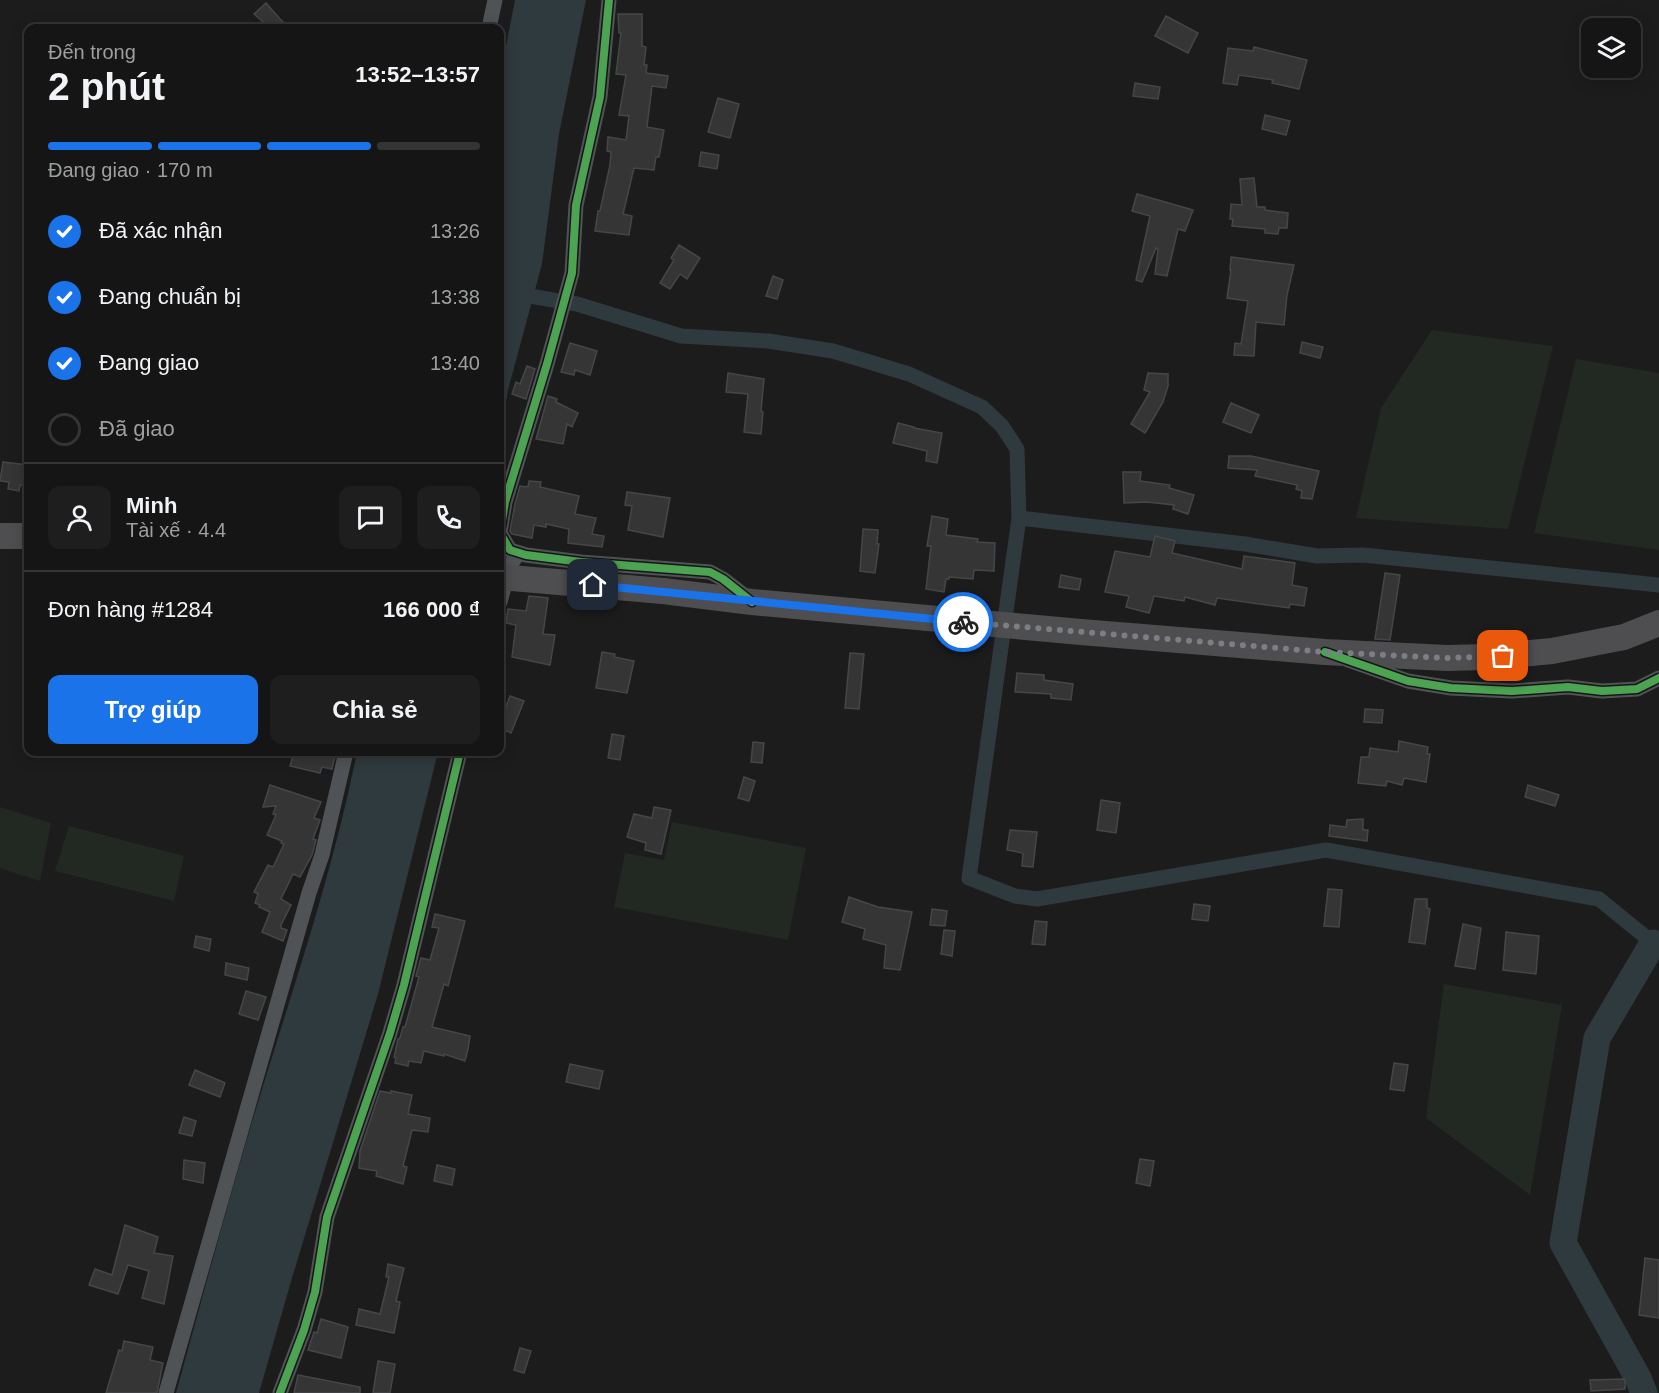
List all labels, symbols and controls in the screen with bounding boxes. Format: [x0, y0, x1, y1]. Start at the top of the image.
map controls [1581, 18, 1641, 78]
button: layers [1581, 18, 1641, 78]
text: Đến trong [48, 41, 136, 63]
text: 13:52–13:57 [355, 62, 480, 87]
text: 2 phút [48, 65, 165, 108]
text: Đang giao · 170 m [48, 159, 213, 181]
icon: check [48, 215, 81, 248]
text: Đã xác nhận [99, 218, 223, 243]
text: 13:26 [430, 220, 480, 242]
icon: check [48, 281, 81, 314]
text: Đang chuẩn bị [99, 284, 241, 309]
text: 13:38 [430, 286, 480, 308]
icon: check [48, 347, 81, 380]
text: Đang giao [99, 350, 199, 375]
text: 13:40 [430, 352, 480, 374]
text: Đã giao [99, 416, 175, 441]
button: person [48, 486, 111, 549]
button: chat [339, 486, 402, 549]
button: phone [417, 486, 480, 549]
text: Minh [126, 493, 177, 518]
text: Tài xế · 4.4 [126, 519, 226, 541]
pin [567, 559, 618, 610]
icon: home [576, 568, 609, 601]
courier [933, 592, 993, 652]
text: Đơn hàng #1284 [48, 597, 213, 622]
text: 166 000 ₫ [383, 597, 480, 622]
icon: bike [947, 606, 980, 639]
pin [1477, 630, 1528, 681]
icon: bag [1486, 639, 1519, 672]
button: Trợ giúp [48, 675, 258, 744]
button: Chia sẻ [270, 675, 480, 744]

